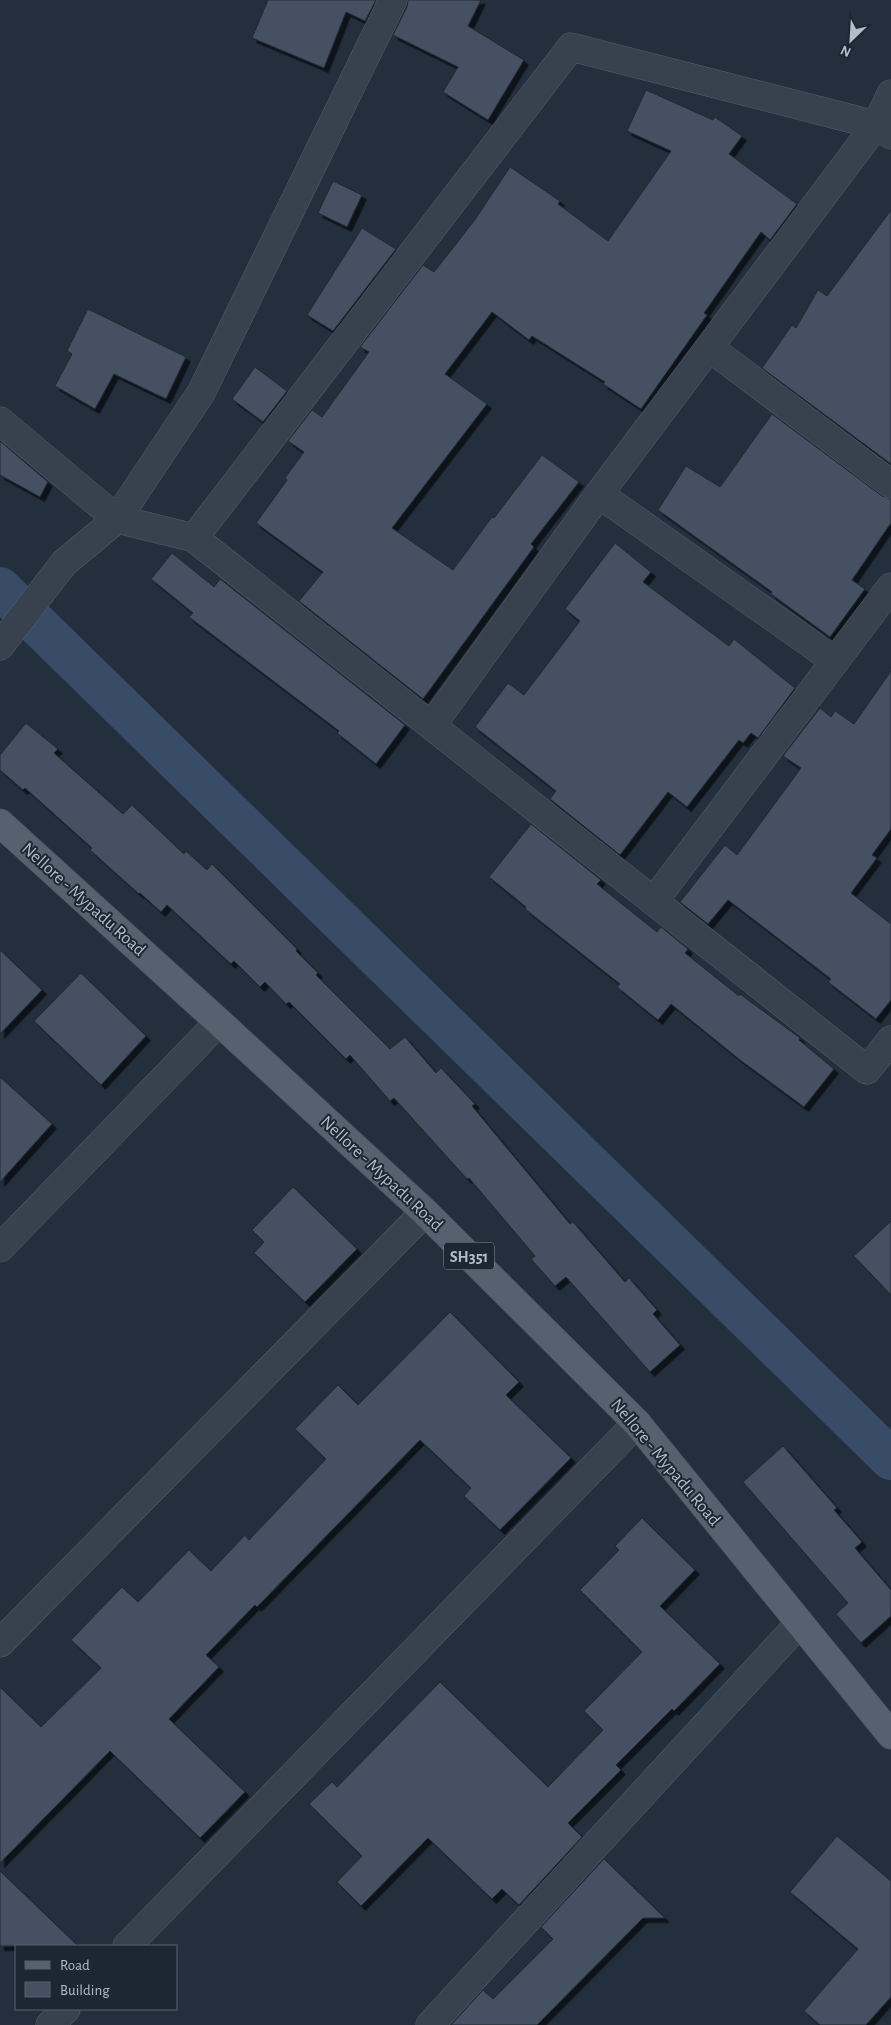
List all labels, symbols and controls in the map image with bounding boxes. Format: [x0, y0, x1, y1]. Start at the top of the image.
north arrow [826, 15, 876, 65]
text: N [839, 42, 853, 59]
street label: Nellore - Mypadu Road [18, 840, 149, 960]
street label: Nellore - Mypadu Road [317, 1113, 446, 1235]
road number: SH351 [444, 1242, 494, 1270]
street label: Nellore - Mypadu Road [607, 1396, 723, 1530]
legend [15, 1945, 178, 2010]
text: Road [60, 1958, 90, 1973]
text: Building [60, 1983, 110, 1998]

